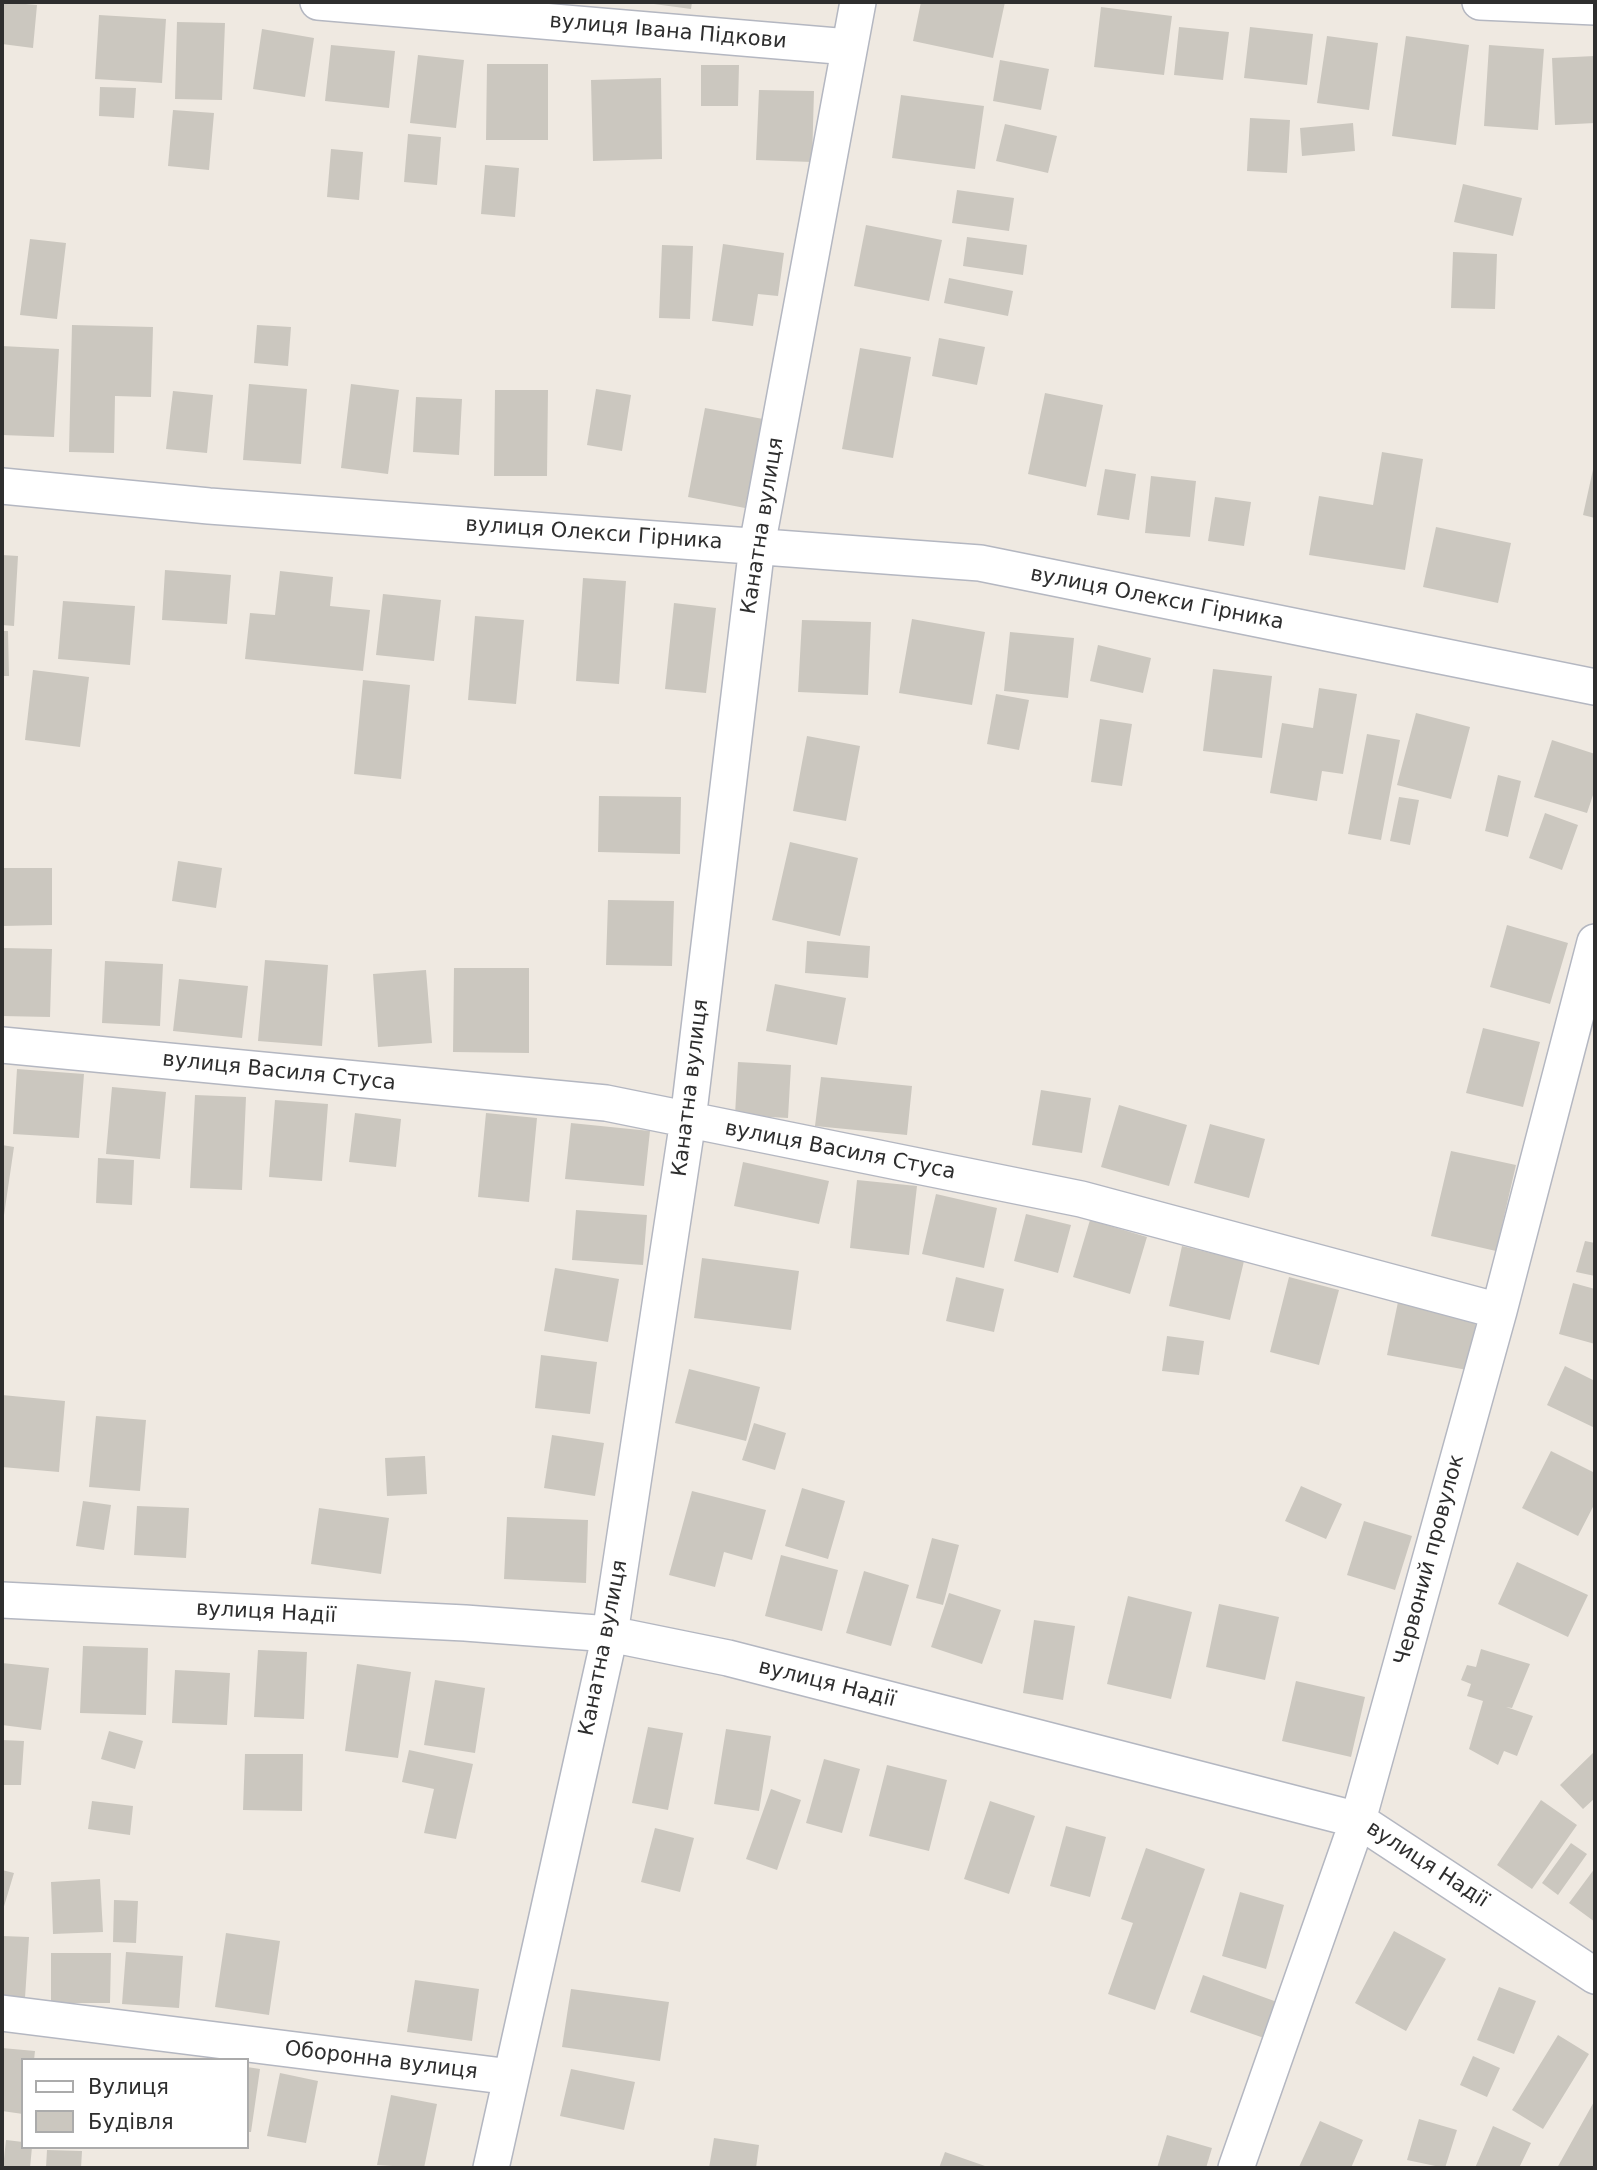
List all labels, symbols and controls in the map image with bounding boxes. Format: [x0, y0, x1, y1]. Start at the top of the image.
street label: вулиця Івана Підкови [548, 9, 788, 55]
street label: Канатна вулиця [737, 436, 789, 616]
street label: вулиця Олекси Гірника [465, 512, 723, 556]
street label: вулиця Олекси Гірника [1028, 562, 1286, 636]
street label: Канатна вулиця [668, 998, 714, 1178]
street label: вулиця Василя Стуса [161, 1047, 397, 1097]
street label: вулиця Василя Стуса [723, 1116, 957, 1186]
street label: Червоний провулок [1390, 1452, 1470, 1668]
street label: Канатна вулиця [575, 1558, 633, 1738]
street label: вулиця Надії [195, 1597, 337, 1629]
street label: вулиця Надії [756, 1655, 898, 1713]
street label: вулиця Надії [1361, 1816, 1493, 1914]
street label: Оборонна вулиця [283, 2037, 479, 2085]
legend [21, 2058, 248, 2149]
text: Вулиця [88, 2075, 169, 2099]
text: Будівля [88, 2110, 174, 2134]

